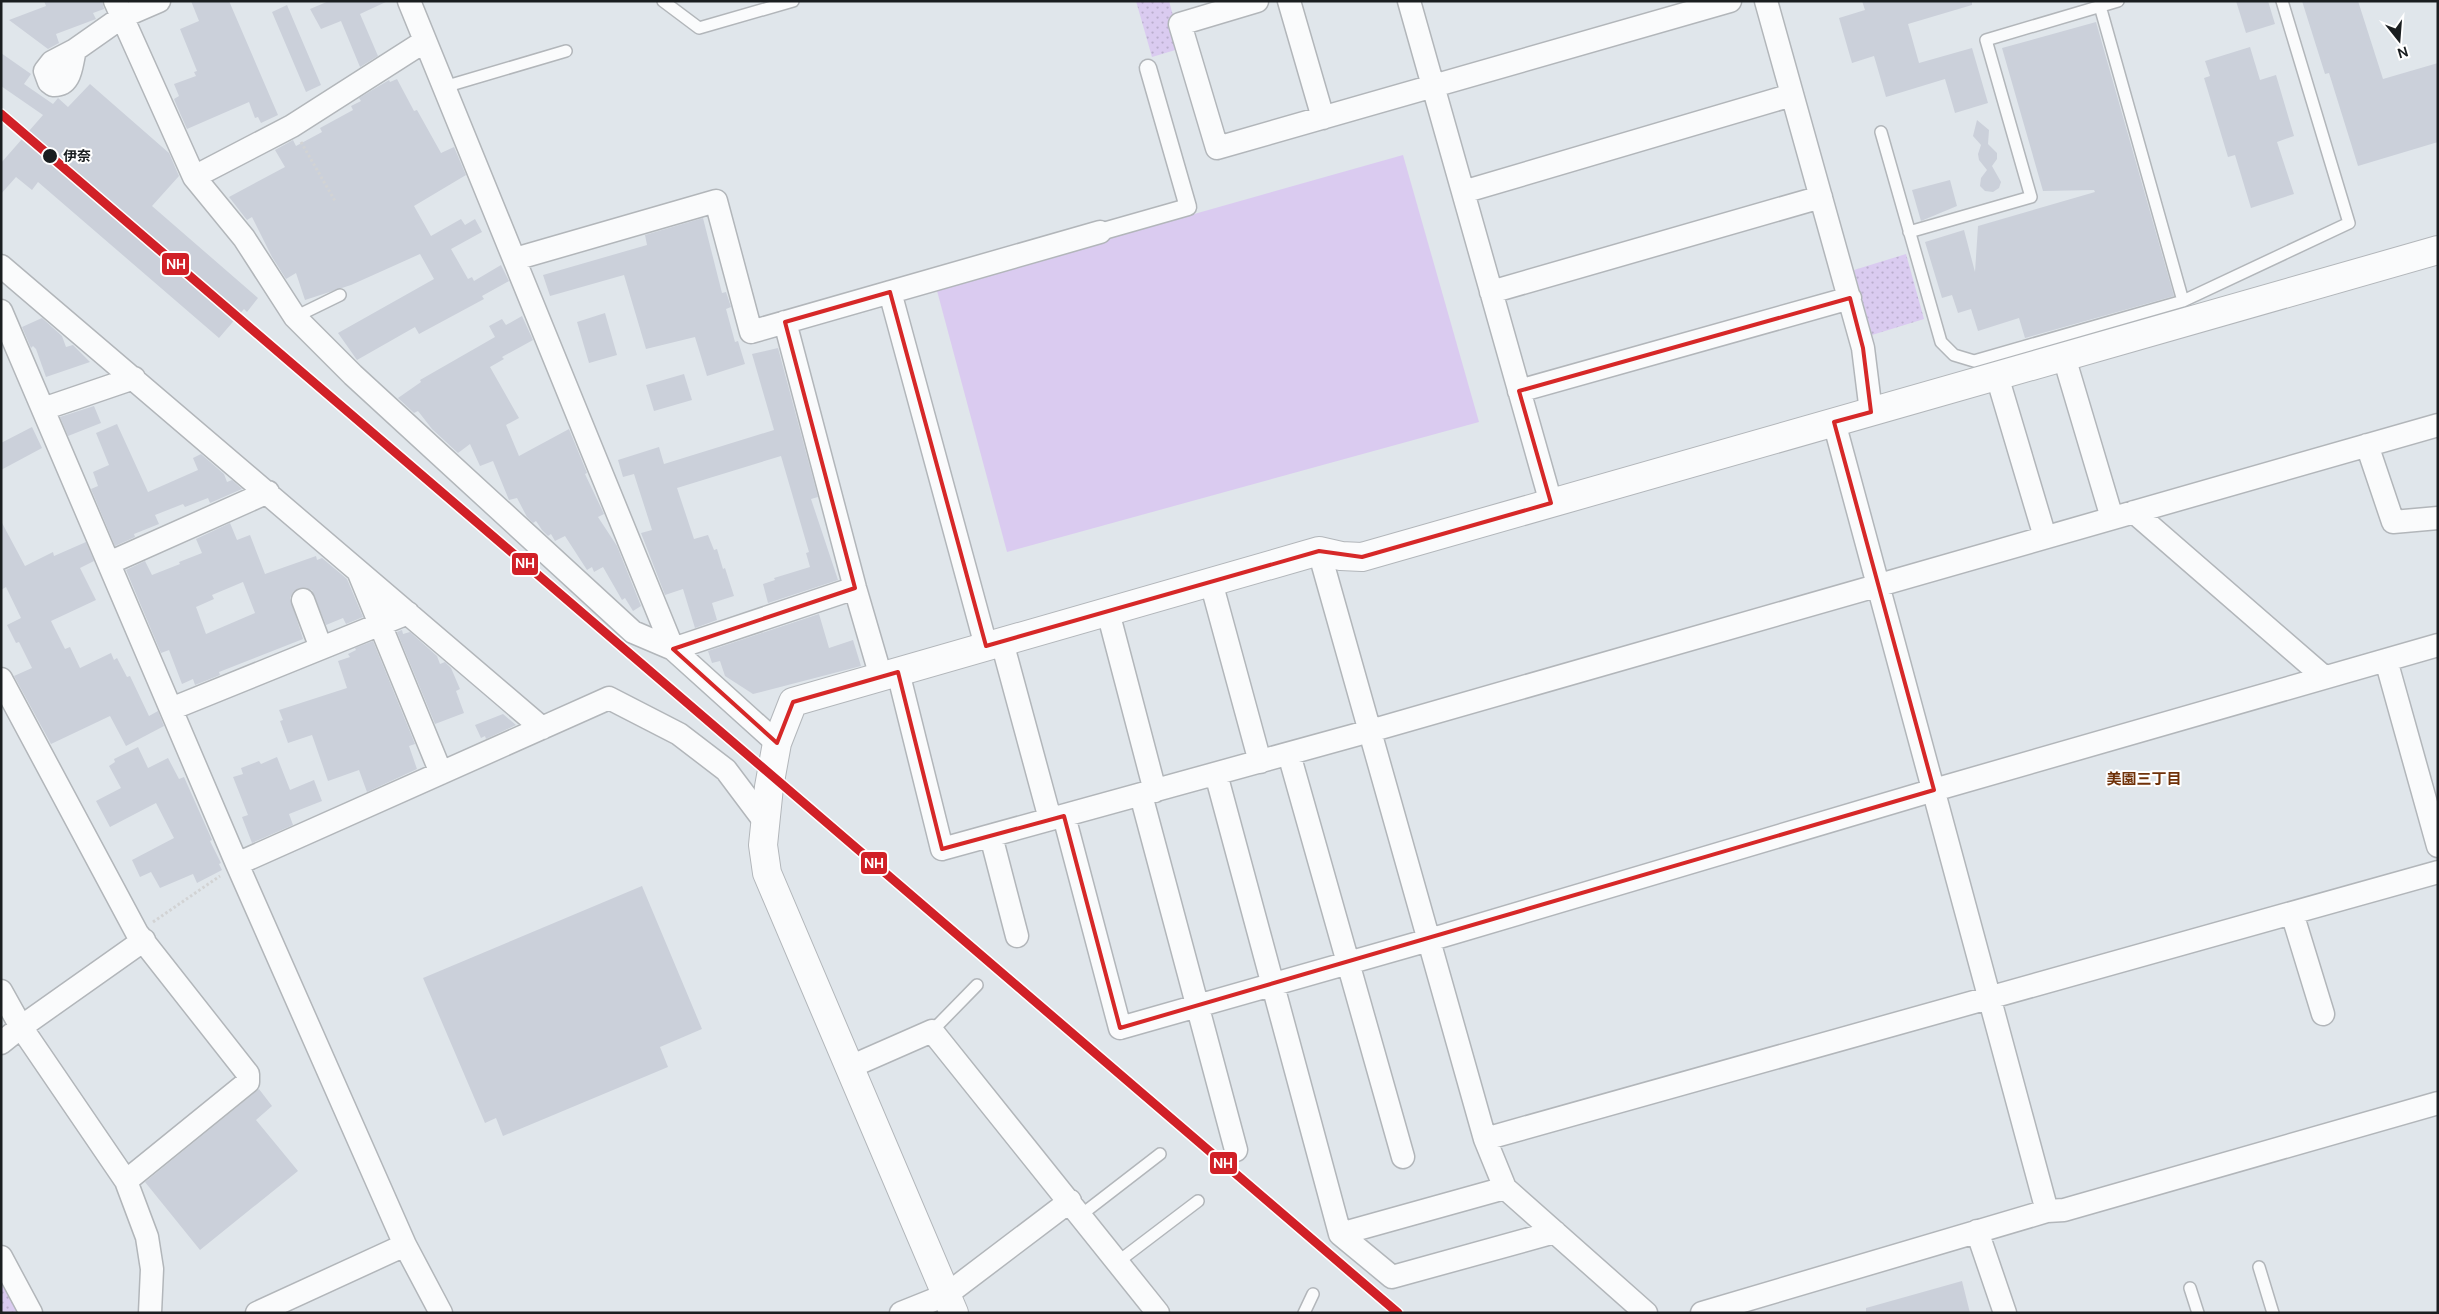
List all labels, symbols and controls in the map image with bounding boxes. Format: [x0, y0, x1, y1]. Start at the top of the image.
north arrow [2374, 15, 2424, 65]
text: N [2395, 42, 2410, 63]
marker: 伊奈 [41, 147, 59, 165]
place label: 伊奈 [63, 147, 91, 165]
line badge: NH [161, 252, 190, 276]
text: NH [166, 255, 186, 273]
line badge: NH [511, 552, 539, 576]
text: NH [515, 554, 535, 572]
district label: 美園三丁目 [2106, 769, 2182, 789]
line badge: NH [860, 851, 888, 875]
text: NH [864, 854, 884, 872]
line badge: NH [1209, 1151, 1238, 1175]
text: NH [1213, 1154, 1233, 1172]

